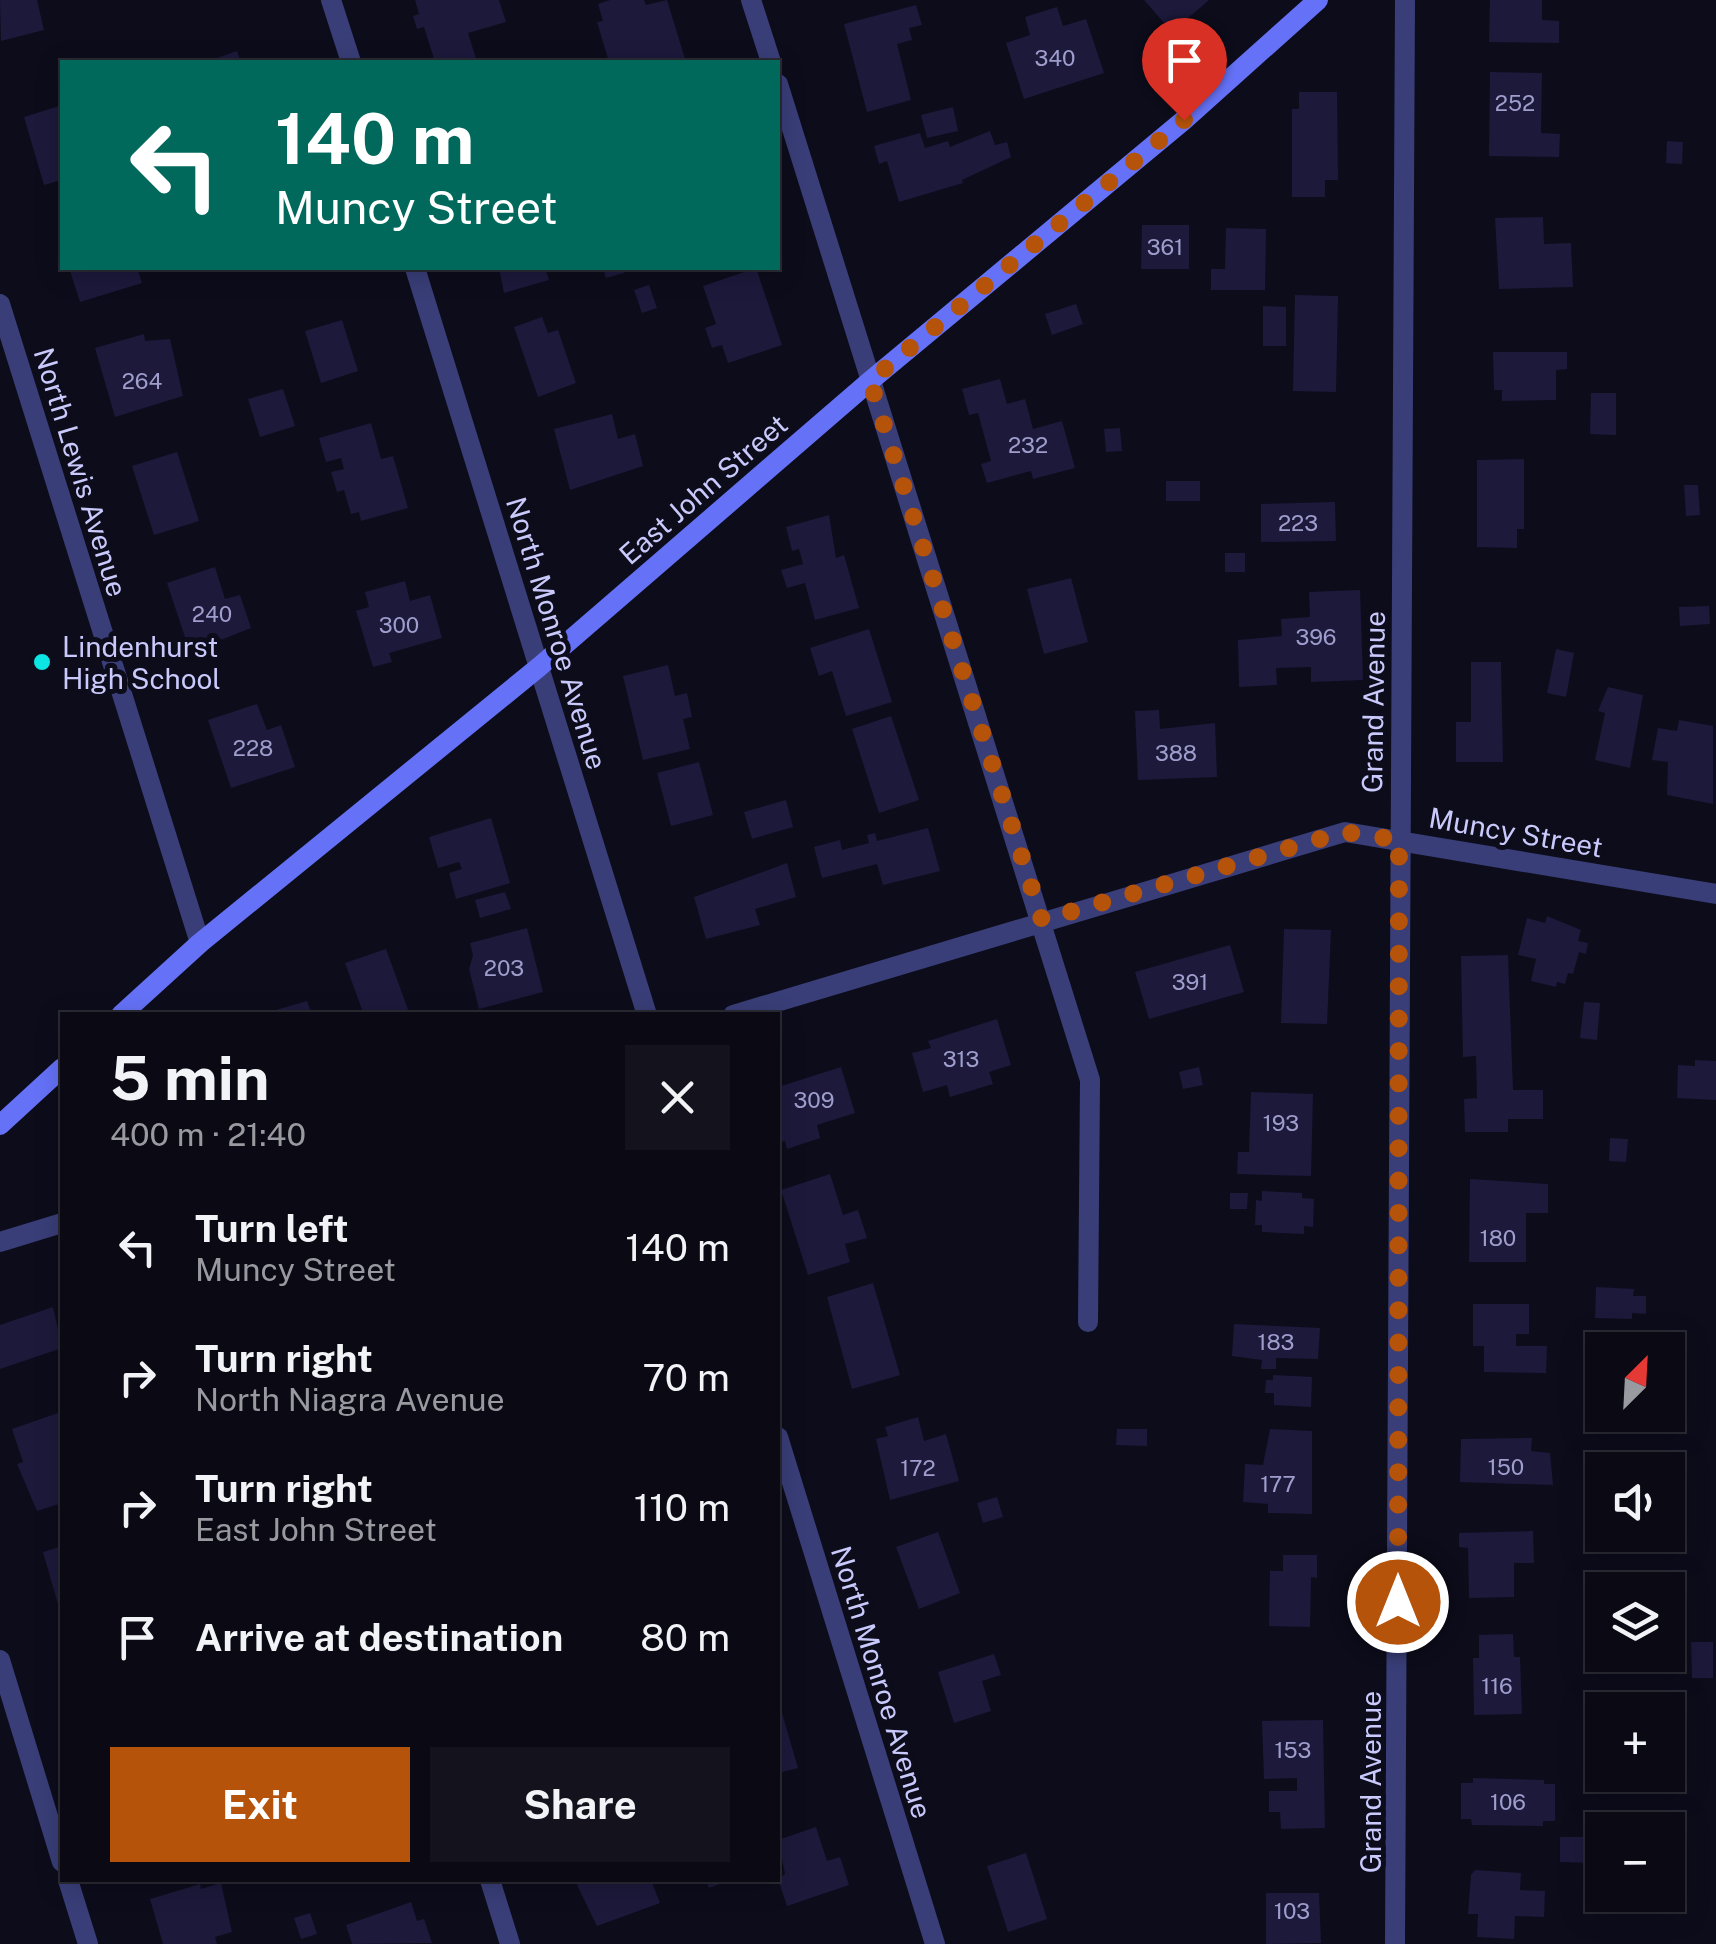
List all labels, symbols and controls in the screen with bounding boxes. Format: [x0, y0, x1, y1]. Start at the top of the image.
pin [1142, 18, 1227, 121]
icon: arrive [1157, 33, 1212, 88]
house number: 340 [1034, 45, 1076, 71]
house number: 252 [1495, 90, 1535, 116]
text: 140 m [275, 97, 474, 180]
icon: left [110, 100, 240, 230]
text: Muncy Street [275, 181, 558, 234]
house number: 361 [1147, 234, 1183, 260]
street label: North Lewis Avenue [27, 344, 135, 600]
house number: 264 [122, 368, 162, 394]
street label: East John Street [612, 407, 794, 571]
house number: 232 [1008, 432, 1048, 458]
street label: North Monroe Avenue [500, 493, 614, 773]
house number: 223 [1278, 510, 1318, 536]
house number: 240 [192, 601, 232, 627]
street label: Grand Avenue [1355, 611, 1391, 793]
house number: 300 [379, 612, 419, 638]
house number: 396 [1295, 624, 1337, 650]
place label: Lindenhurst High School [62, 630, 221, 695]
marker: Lindenhurst High School [31, 651, 53, 673]
house number: 228 [233, 735, 273, 761]
house number: 388 [1155, 740, 1197, 766]
street label: Muncy Street [1427, 800, 1605, 864]
house number: 203 [484, 955, 524, 981]
house number: 391 [1172, 969, 1208, 995]
text: 5 min [110, 1043, 270, 1114]
button: close [625, 1045, 730, 1150]
house number: 313 [943, 1046, 979, 1072]
house number: 309 [794, 1087, 834, 1113]
house number: 193 [1263, 1110, 1299, 1136]
text: 400 m · 21:40 [110, 1116, 306, 1153]
text: Turn left [195, 1206, 349, 1251]
icon: left [110, 1220, 165, 1275]
text: 140 m [625, 1225, 730, 1270]
house number: 180 [1480, 1225, 1516, 1251]
text: Muncy Street [195, 1251, 396, 1288]
house number: 183 [1258, 1329, 1294, 1355]
north arrow [1585, 1332, 1685, 1432]
map controls [1585, 1332, 1685, 1912]
text: Turn right [195, 1336, 373, 1381]
icon: right [110, 1350, 165, 1405]
text: 70 m [643, 1355, 730, 1400]
text: North Niagra Avenue [195, 1381, 505, 1418]
button: sound [1585, 1452, 1685, 1552]
house number: 150 [1488, 1454, 1524, 1480]
house number: 172 [900, 1455, 936, 1481]
text: Turn right [195, 1466, 373, 1511]
house number: 177 [1260, 1471, 1296, 1497]
icon: right [110, 1480, 165, 1535]
text: 110 m [634, 1485, 730, 1530]
text: East John Street [195, 1511, 437, 1548]
street label: North Monroe Avenue [825, 1542, 939, 1822]
position arrow [1346, 1550, 1450, 1654]
button: layers [1585, 1572, 1685, 1672]
icon: arrive [110, 1610, 165, 1665]
text: Arrive at destination [195, 1615, 563, 1660]
text: 80 m [640, 1615, 730, 1660]
house number: 116 [1481, 1673, 1513, 1699]
street label: Grand Avenue [1354, 1691, 1387, 1873]
button: + [1585, 1692, 1685, 1792]
house number: 153 [1275, 1737, 1311, 1763]
button: Exit [110, 1747, 410, 1862]
button: Share [430, 1747, 730, 1862]
house number: 106 [1490, 1789, 1526, 1815]
button: − [1585, 1812, 1685, 1912]
house number: 103 [1274, 1898, 1310, 1924]

